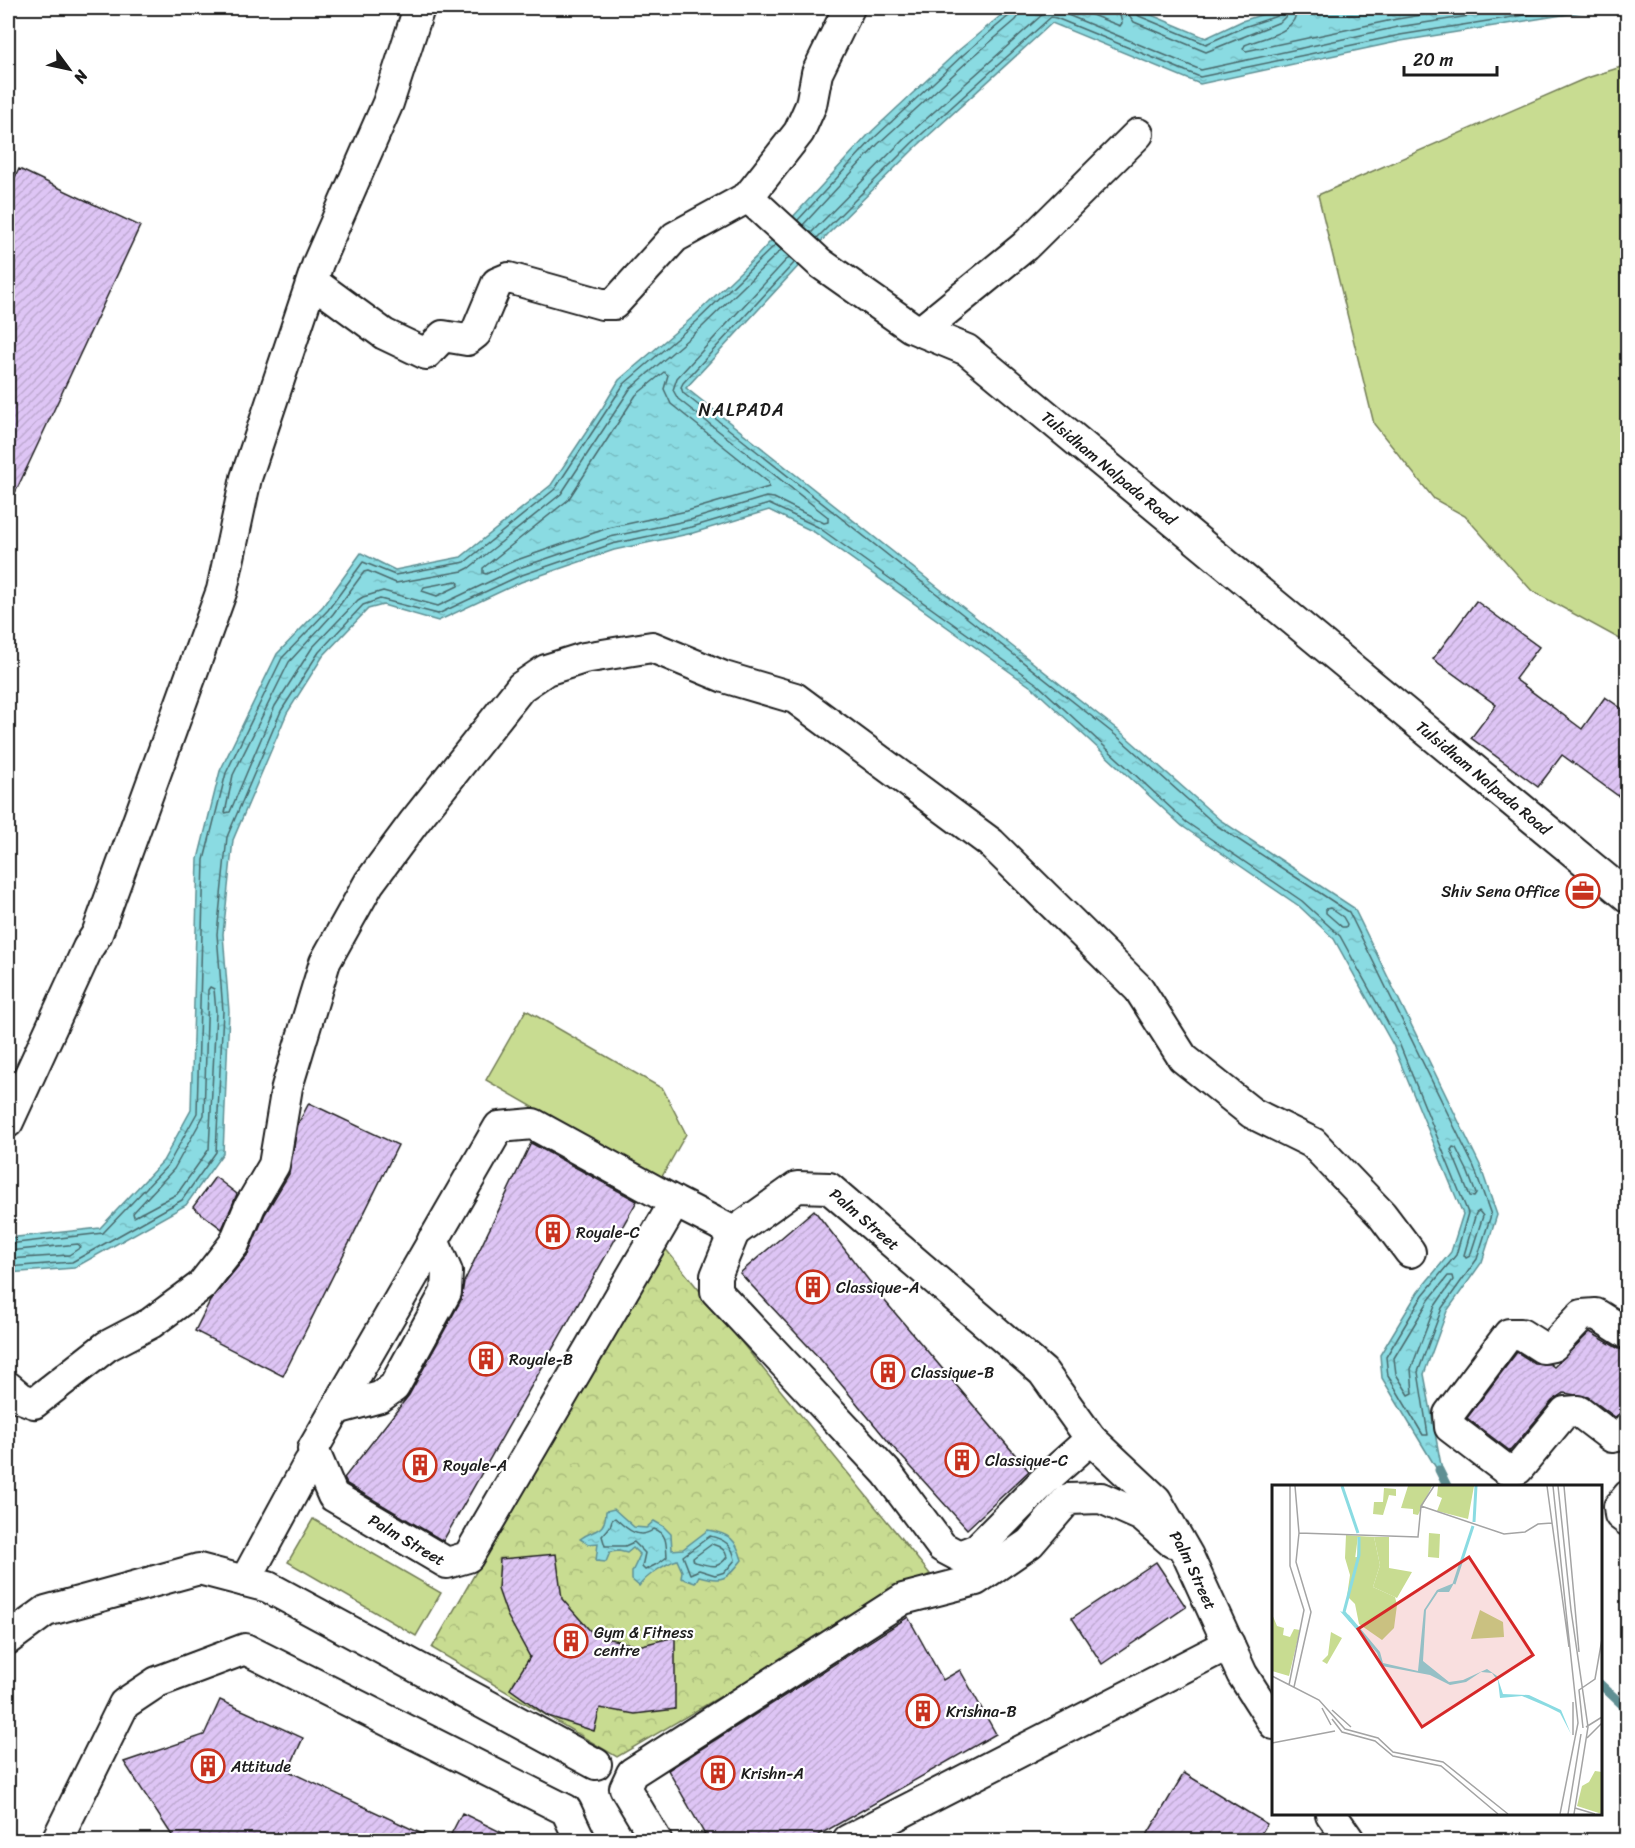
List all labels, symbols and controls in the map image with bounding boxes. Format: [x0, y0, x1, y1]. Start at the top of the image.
north arrow [39, 39, 99, 99]
scale bar [1404, 39, 1497, 77]
text: 20 m [1413, 44, 1453, 76]
text: N [65, 64, 97, 90]
district label: NALPADA [699, 394, 785, 426]
street label: Tulsidham Nalpada Road [1035, 403, 1184, 534]
street label: Tulsidham Nalpada Road [1409, 713, 1559, 844]
office icon: Shiv Sena Office [1565, 873, 1601, 909]
place label: Shiv Sena Office [1441, 877, 1560, 906]
street label: Palm Street [823, 1180, 906, 1258]
building icon: Royale-C [535, 1214, 571, 1250]
place label: Royale-C [576, 1218, 640, 1247]
building icon: Classique-A [795, 1269, 831, 1305]
place label: Classique-A [836, 1273, 919, 1302]
building icon: Royale-B [468, 1341, 504, 1377]
place label: Royale-B [509, 1345, 573, 1374]
building icon: Classique-B [870, 1354, 906, 1390]
place label: Classique-B [911, 1358, 994, 1387]
building icon: Classique-C [944, 1442, 980, 1478]
place label: Classique-C [985, 1446, 1068, 1475]
building icon: Royale-A [402, 1447, 438, 1483]
place label: Royale-A [443, 1451, 507, 1480]
inset map [1272, 1485, 1602, 1815]
street label: Palm Street [363, 1506, 451, 1574]
street label: Palm Street [1161, 1525, 1225, 1615]
place label: Gym & Fitness centre [594, 1618, 694, 1665]
building icon: Gym & Fitness centre [553, 1623, 589, 1659]
building icon: Krishna-B [905, 1693, 941, 1729]
place label: Krishna-B [946, 1697, 1017, 1726]
building icon: Attitude [190, 1748, 226, 1784]
place label: Attitude [230, 1752, 291, 1781]
building icon: Krishn-A [700, 1755, 736, 1791]
place label: Krishn-A [741, 1759, 804, 1788]

